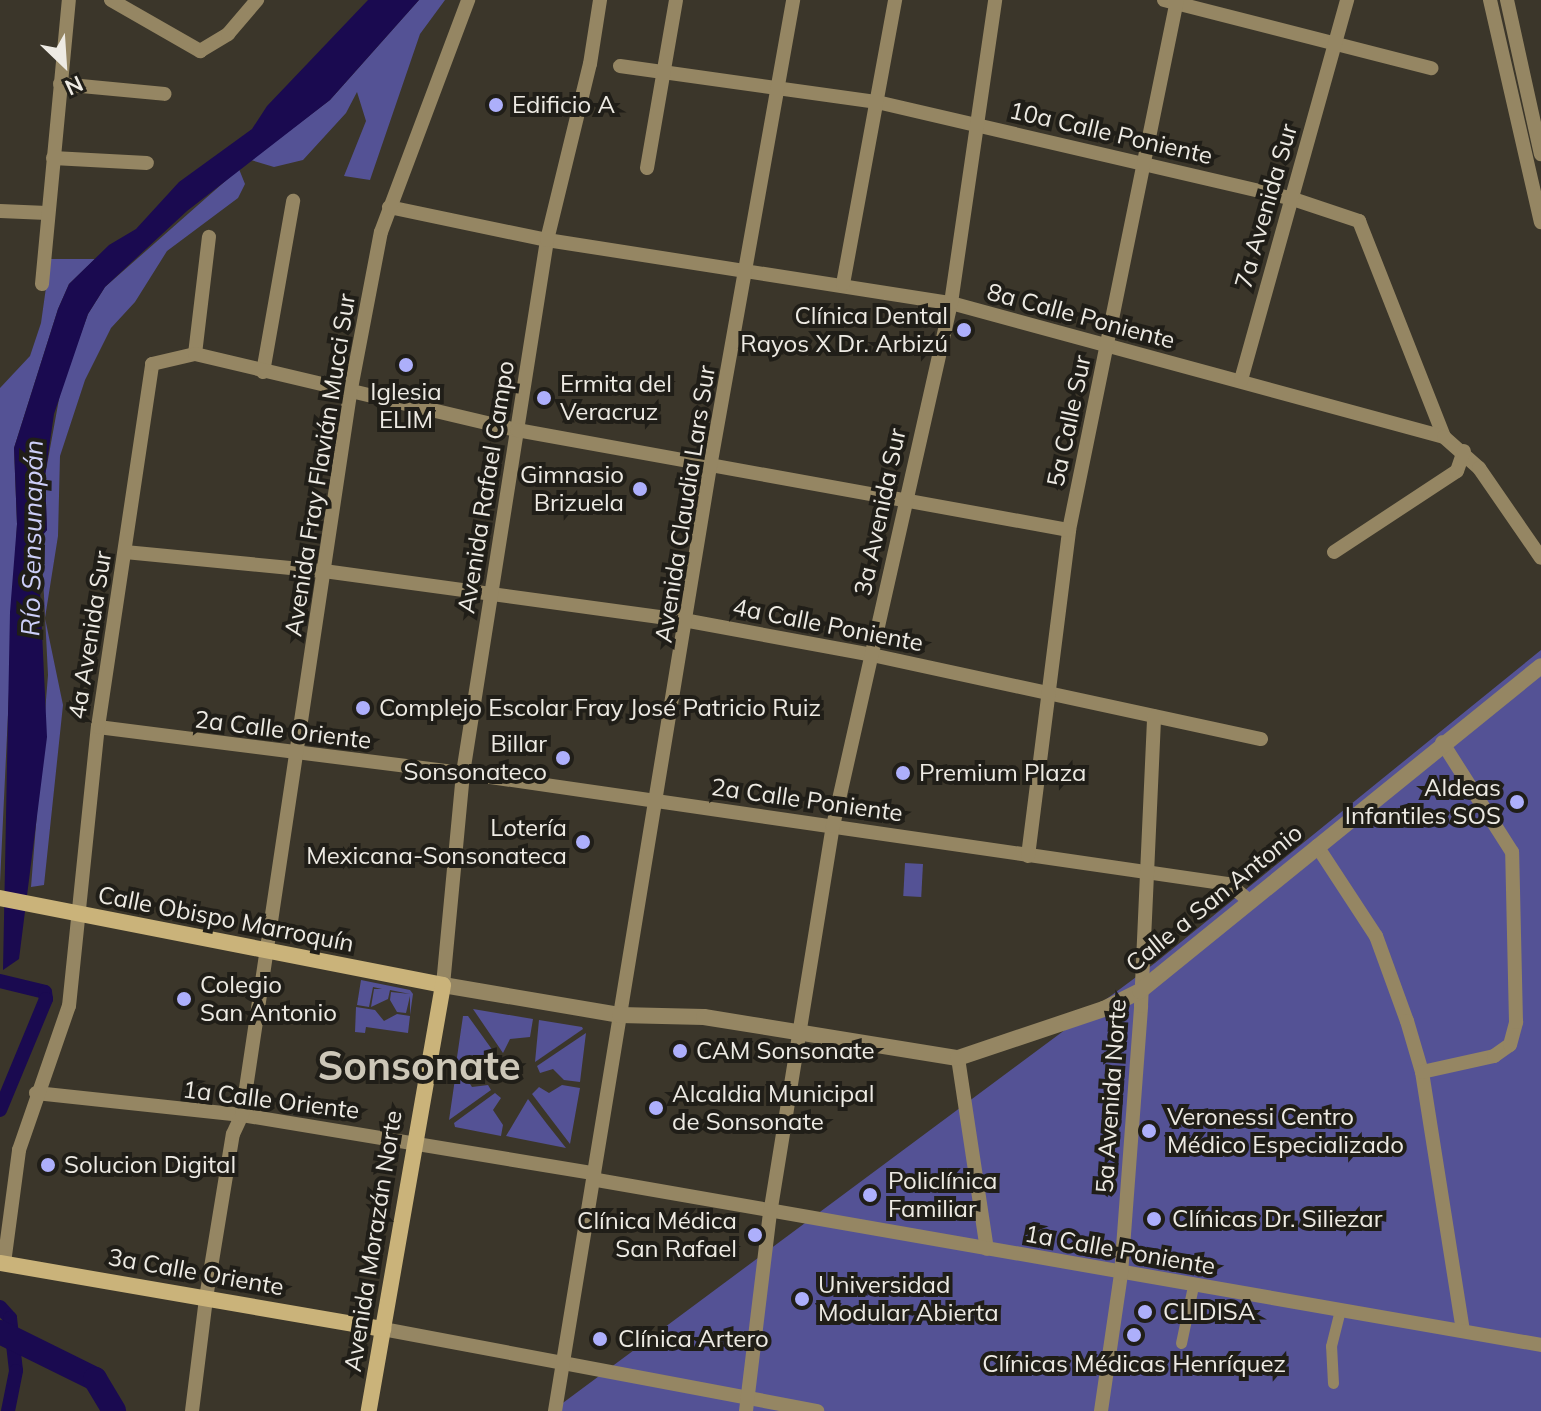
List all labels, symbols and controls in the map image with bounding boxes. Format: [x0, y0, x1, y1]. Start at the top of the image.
north arrow [24, 24, 104, 104]
text: N [61, 70, 88, 102]
place label: Edificio A [512, 91, 615, 119]
marker: Edificio A [487, 96, 505, 114]
street label: 10a Calle Poniente [1007, 96, 1215, 170]
street label: 7a Avenida Sur [1229, 120, 1303, 292]
street label: 8a Calle Poniente [984, 277, 1178, 355]
street label: Avenida Fray Flavián Mucci Sur [279, 292, 361, 638]
place label: Clínica Dental Rayos X Dr. Arbizú [740, 302, 948, 358]
marker: Clínica Dental Rayos X Dr. Arbizú [955, 321, 973, 339]
street label: 5a Calle Sur [1041, 353, 1097, 489]
marker: Iglesia ELIM [397, 356, 415, 374]
street label: Avenida Rafael Campo [452, 359, 520, 615]
street label: Avenida Claudia Lars Sur [649, 363, 721, 645]
place label: Ermita del Veracruz [560, 370, 672, 426]
place label: Iglesia ELIM [370, 378, 442, 434]
marker: Ermita del Veracruz [535, 389, 553, 407]
street label: 3a Avenida Sur [848, 426, 912, 598]
water label: Río Sensunapán [15, 439, 49, 637]
place label: Gimnasio Brizuela [520, 461, 624, 517]
marker: Gimnasio Brizuela [631, 480, 649, 498]
street label: 4a Avenida Sur [62, 549, 118, 721]
street label: 4a Calle Poniente [730, 592, 926, 658]
place label: Complejo Escolar Fray José Patricio Ruiz [379, 694, 821, 722]
marker: Complejo Escolar Fray José Patricio Ruiz [354, 699, 372, 717]
street label: 2a Calle Oriente [193, 705, 373, 755]
place label: Billar Sonsonateco [404, 730, 547, 786]
marker: Billar Sonsonateco [554, 749, 572, 767]
place label: Premium Plaza [919, 759, 1086, 787]
marker: Premium Plaza [894, 764, 912, 782]
street label: 2a Calle Poniente [709, 772, 905, 828]
place label: Aldeas Infantiles SOS [1345, 774, 1501, 830]
marker: Aldeas Infantiles SOS [1508, 793, 1526, 811]
place label: Lotería Mexicana-Sonsonateca [306, 814, 567, 870]
street label: Calle a San Antonio [1120, 818, 1308, 978]
marker: Lotería Mexicana-Sonsonateca [574, 833, 592, 851]
street label: Calle Obispo Marroquín [96, 880, 356, 958]
place label: Colegio San Antonio [200, 971, 337, 1027]
marker: Colegio San Antonio [175, 990, 193, 1008]
street label: 5a Avenida Norte [1090, 998, 1132, 1194]
place label: CAM Sonsonate [696, 1037, 875, 1065]
district label: Sonsonate [317, 1041, 521, 1089]
marker: CAM Sonsonate [671, 1042, 689, 1060]
street label: 1a Calle Oriente [181, 1075, 361, 1125]
place label: Alcaldia Municipal de Sonsonate [672, 1080, 874, 1136]
marker: Alcaldia Municipal de Sonsonate [647, 1099, 665, 1117]
place label: Veronessi Centro Médico Especializado [1167, 1103, 1404, 1159]
street label: Avenida Morazán Norte [338, 1108, 408, 1374]
marker: Veronessi Centro Médico Especializado [1138, 1120, 1160, 1142]
place label: Solucion Digital [64, 1151, 236, 1179]
marker: Solucion Digital [39, 1156, 57, 1174]
place label: Policlínica Familiar [888, 1167, 997, 1223]
marker: Policlínica Familiar [859, 1184, 881, 1206]
place label: Clínicas Dr. Siliezar [1172, 1205, 1382, 1233]
place label: Clínica Médica San Rafael [577, 1207, 737, 1263]
marker: Clínicas Dr. Siliezar [1143, 1208, 1165, 1230]
street label: 1a Calle Poniente [1022, 1219, 1218, 1281]
marker: Clínica Médica San Rafael [744, 1224, 766, 1246]
street label: 3a Calle Oriente [106, 1242, 286, 1302]
place label: Universidad Modular Abierta [818, 1271, 999, 1327]
marker: Universidad Modular Abierta [793, 1290, 811, 1308]
place label: CLIDISA [1163, 1298, 1255, 1326]
marker: CLIDISA [1134, 1301, 1156, 1323]
marker: Clínicas Médicas Henríquez [1123, 1324, 1145, 1346]
place label: Clínica Artero [618, 1325, 769, 1353]
marker: Clínica Artero [589, 1328, 611, 1350]
place label: Clínicas Médicas Henríquez [982, 1350, 1286, 1378]

